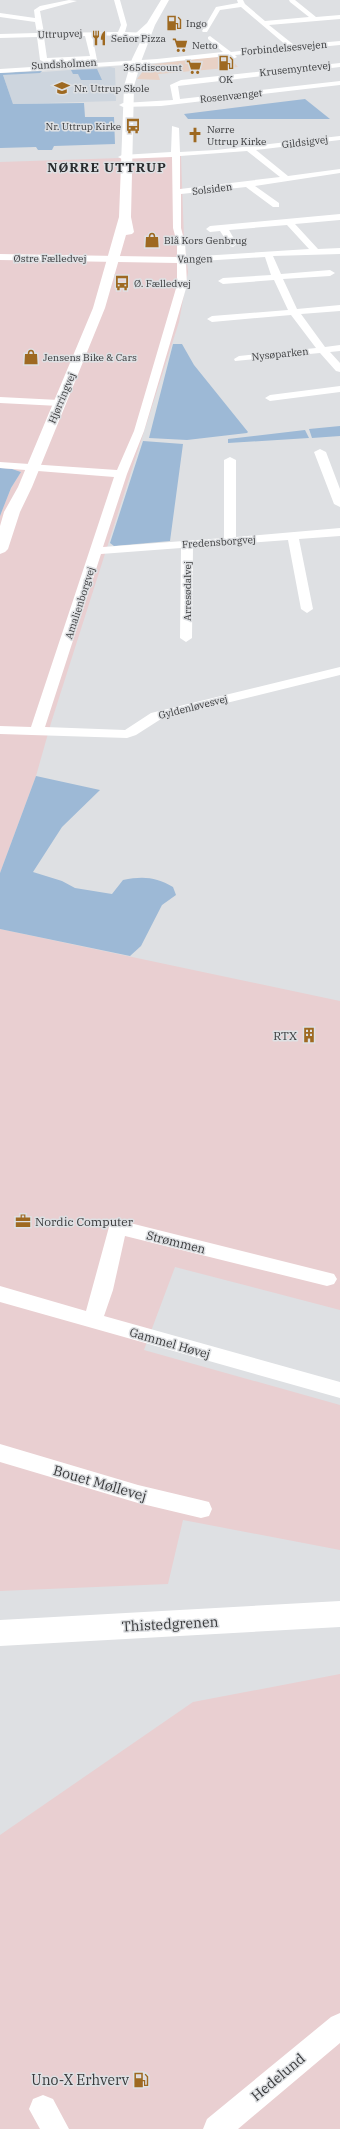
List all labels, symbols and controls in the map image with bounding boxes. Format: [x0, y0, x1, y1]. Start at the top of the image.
fuel station icon: Ingo [165, 14, 183, 32]
place label: Ingo [186, 17, 207, 30]
street label: Uttrupvej [37, 27, 83, 41]
restaurant icon: Señor Pizza [90, 29, 108, 47]
place label: Señor Pizza [111, 32, 167, 45]
supermarket icon: Netto [171, 36, 189, 54]
street label: Forbindelsesvejen [240, 38, 328, 58]
place label: Netto [192, 39, 218, 52]
fuel station icon: OK [217, 54, 235, 72]
street label: Sundsholmen [31, 56, 98, 72]
supermarket icon: 365discount [185, 58, 203, 76]
street label: Krusemyntevej [259, 59, 331, 79]
place label: 365discount [123, 61, 182, 74]
place label: OK [219, 73, 233, 86]
school or university icon: Nr. Uttrup Skole [53, 79, 71, 97]
place label: Nr. Uttrup Skole [74, 82, 149, 95]
street label: Rosenvænget [199, 86, 263, 106]
bus stop icon: Nr. Uttrup Kirke [124, 117, 142, 135]
place label: Nr. Uttrup Kirke [46, 120, 121, 133]
place label: Nørre Uttrup Kirke [207, 123, 266, 148]
church icon: Nørre Uttrup Kirke [186, 126, 204, 144]
street label: Gildsigvej [281, 133, 329, 151]
district label: NØRRE UTTRUP [47, 159, 167, 176]
street label: Solsiden [191, 180, 233, 198]
shop icon: Blå Kors Genbrug [143, 231, 161, 249]
place label: Blå Kors Genbrug [164, 234, 247, 247]
street label: Østre Fælledvej [14, 252, 86, 265]
street label: Vangen [177, 252, 213, 266]
bus stop icon: Ø. Fælledvej [113, 274, 131, 292]
place label: Ø. Fælledvej [134, 277, 191, 290]
street label: Nysøparken [251, 344, 310, 363]
shop icon: Jensens Bike & Cars [22, 348, 40, 366]
place label: Jensens Bike & Cars [43, 351, 137, 364]
street label: Hjørringvej [45, 371, 79, 425]
street label: Fredensborgvej [182, 533, 256, 551]
street label: Arresødalvej [181, 561, 194, 621]
street label: Amalienborgvej [62, 565, 98, 641]
street label: Gyldenløvesvej [157, 692, 229, 722]
building icon: RTX [300, 1026, 318, 1044]
place label: RTX [273, 1028, 297, 1043]
office icon: Nordic Computer [14, 1212, 32, 1230]
place label: Nordic Computer [35, 1214, 134, 1229]
street label: Strømmen [145, 1227, 207, 1257]
street label: Gammel Høvej [128, 1324, 212, 1362]
street label: Bouet Møllevej [51, 1461, 149, 1505]
street label: Thistedgrenen [121, 1612, 219, 1636]
street label: Hedelund [247, 2049, 309, 2105]
place label: Uno-X Erhverv [31, 2071, 130, 2089]
fuel station icon: Uno-X Erhverv [132, 2071, 150, 2089]

